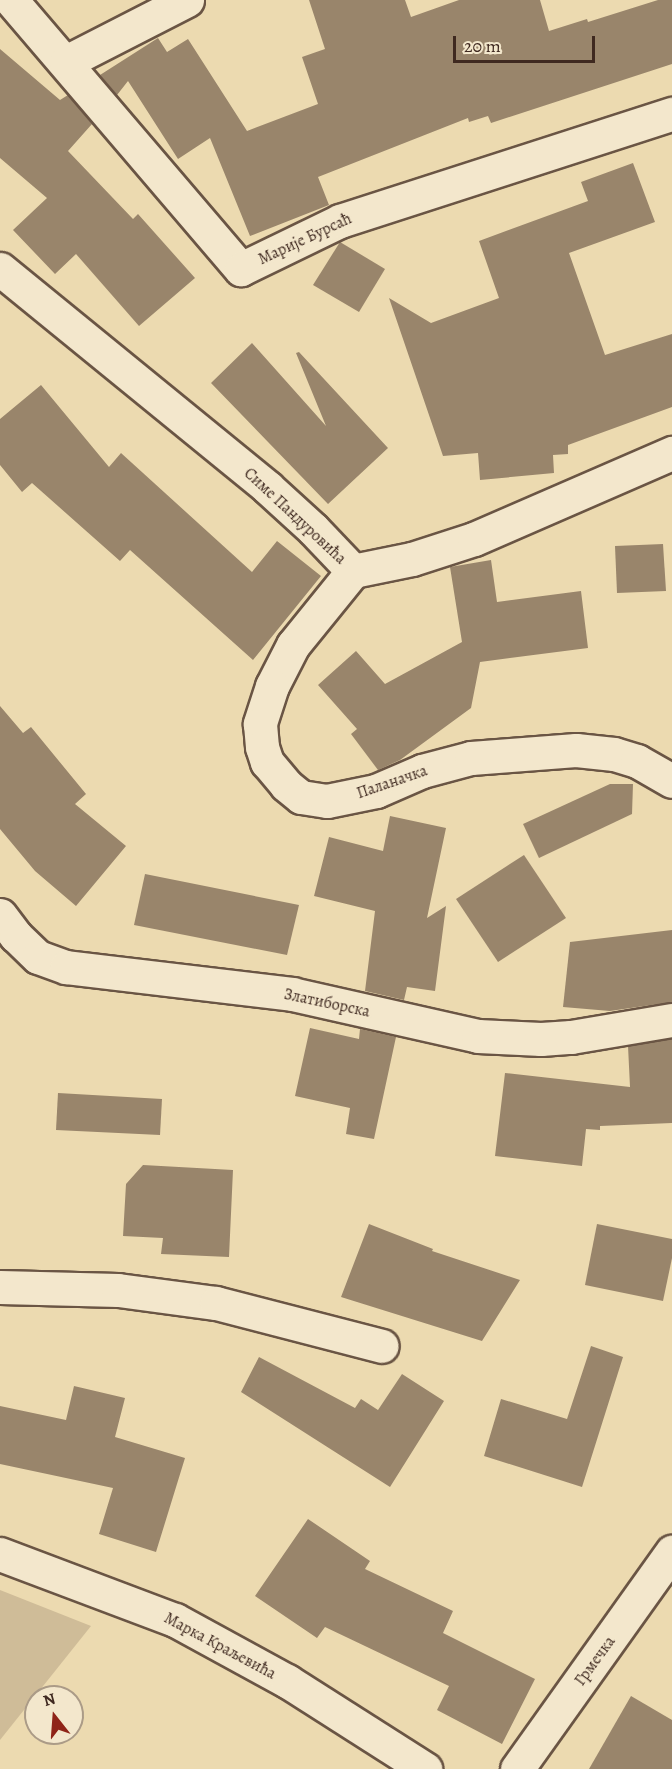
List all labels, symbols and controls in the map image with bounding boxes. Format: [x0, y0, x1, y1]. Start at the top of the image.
scale bar [456, 24, 598, 62]
text: 20 m [464, 34, 501, 58]
street label: Марије Бурсаћ [255, 209, 355, 269]
street label: Симе Пандуровића [240, 464, 350, 568]
street label: Паланачка [354, 761, 430, 803]
street label: Златиборска [282, 985, 372, 1021]
street label: Марка Краљевића [161, 1608, 279, 1684]
street label: Грмечка [571, 1632, 619, 1690]
north arrow [24, 1685, 84, 1745]
text: N [41, 1687, 58, 1712]

